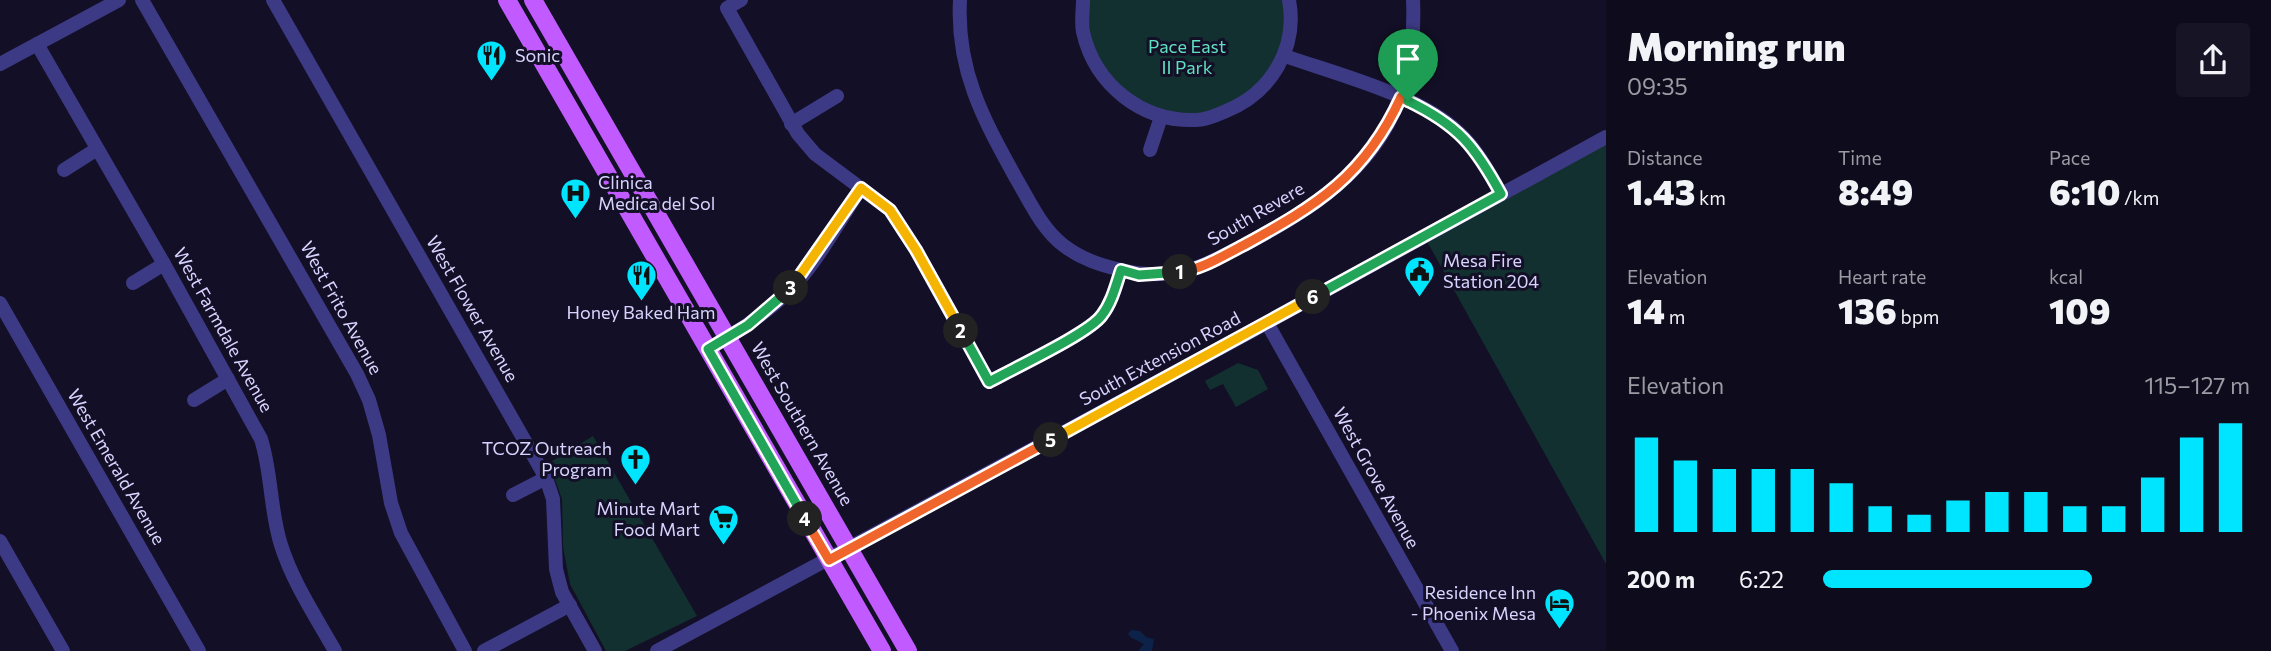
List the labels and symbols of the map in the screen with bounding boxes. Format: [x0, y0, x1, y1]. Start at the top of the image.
pin [1378, 29, 1438, 101]
park label: Pace East II Park [1148, 35, 1226, 78]
restaurant icon: Sonic [475, 39, 509, 83]
place label: Sonic [515, 44, 560, 66]
place label: Clinica Medica del Sol [598, 171, 715, 214]
hospital icon: Clinica Medica del Sol [558, 176, 592, 220]
street label: South Revere [1203, 177, 1308, 250]
street label: West Flower Avenue [422, 231, 524, 386]
street label: West Frito Avenue [296, 237, 388, 378]
street label: West Farmdale Avenue [169, 243, 278, 416]
place label: Mesa Fire Station 204 [1443, 249, 1539, 292]
pin: 1 [1162, 254, 1198, 290]
public building icon: Mesa Fire Station 204 [1403, 254, 1437, 298]
restaurant icon: Honey Baked Ham [624, 258, 658, 302]
pin: 3 [774, 270, 808, 306]
pin: 6 [1296, 280, 1330, 314]
place label: Honey Baked Ham [567, 301, 715, 323]
street label: South Extension Road [1075, 306, 1244, 410]
pin: 2 [944, 314, 978, 348]
street label: West Southern Avenue [747, 338, 859, 509]
street label: West Emerald Avenue [63, 385, 170, 548]
street label: West Grove Avenue [1329, 403, 1425, 552]
pin: 5 [1034, 422, 1068, 458]
place label: TCOZ Outreach Program [482, 437, 612, 480]
church icon: TCOZ Outreach Program [618, 442, 652, 486]
place label: Minute Mart Food Mart [597, 497, 700, 540]
supermarket icon: Minute Mart Food Mart [706, 502, 740, 546]
pin: 4 [788, 502, 822, 536]
place label: Residence Inn - Phoenix Mesa [1411, 581, 1536, 624]
hotel icon: Residence Inn - Phoenix Mesa [1542, 586, 1576, 630]

